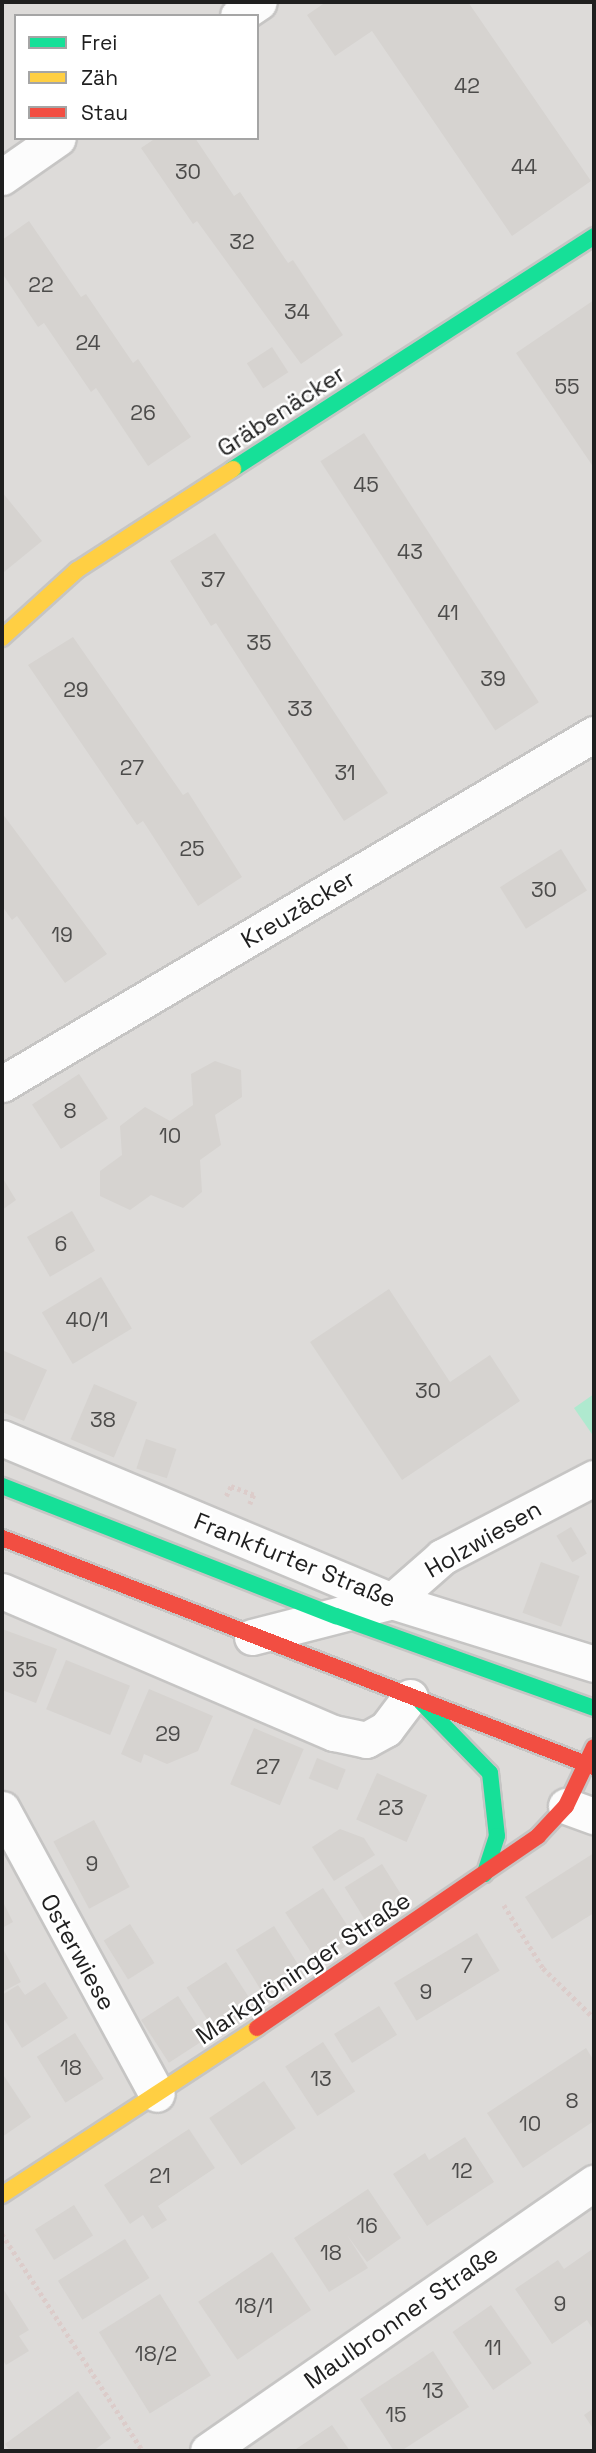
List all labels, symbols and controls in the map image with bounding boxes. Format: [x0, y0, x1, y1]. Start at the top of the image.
legend [14, 14, 259, 140]
text: Frei [81, 29, 117, 56]
text: Zäh [81, 64, 118, 91]
house number: 42 [454, 73, 480, 99]
text: Stau [81, 99, 128, 126]
house number: 44 [511, 154, 537, 180]
house number: 30 [175, 159, 201, 185]
house number: 32 [229, 229, 255, 255]
house number: 22 [28, 272, 54, 298]
house number: 34 [284, 299, 310, 325]
house number: 24 [75, 330, 101, 356]
street label: Gräbenäcker [212, 359, 350, 463]
house number: 55 [554, 374, 580, 400]
house number: 26 [130, 400, 156, 426]
house number: 45 [353, 472, 379, 498]
house number: 43 [397, 539, 423, 565]
house number: 37 [201, 567, 225, 593]
house number: 41 [437, 600, 459, 626]
house number: 35 [246, 630, 272, 656]
house number: 39 [480, 666, 506, 692]
house number: 29 [63, 677, 89, 703]
house number: 33 [287, 696, 313, 722]
house number: 27 [120, 755, 144, 781]
house number: 31 [334, 760, 356, 786]
house number: 25 [179, 836, 205, 862]
street label: Kreuzäcker [236, 864, 360, 954]
house number: 30 [531, 877, 557, 903]
house number: 19 [51, 922, 73, 948]
house number: 8 [63, 1098, 77, 1124]
house number: 10 [159, 1123, 181, 1149]
house number: 6 [55, 1231, 67, 1257]
house number: 40/1 [65, 1307, 109, 1333]
house number: 30 [415, 1378, 441, 1404]
house number: 38 [90, 1407, 116, 1433]
street label: Holzwiesen [420, 1494, 546, 1584]
street label: Frankfurter Straße [190, 1506, 400, 1614]
house number: 35 [12, 1657, 38, 1683]
house number: 29 [155, 1721, 181, 1747]
house number: 27 [256, 1754, 280, 1780]
house number: 23 [378, 1795, 404, 1821]
house number: 9 [86, 1851, 98, 1877]
street label: Markgröninger Straße [190, 1886, 416, 2050]
street label: Osterwiese [34, 1889, 122, 2015]
house number: 7 [461, 1953, 473, 1979]
house number: 9 [420, 1979, 432, 2005]
house number: 18 [60, 2055, 82, 2081]
house number: 13 [310, 2066, 332, 2092]
house number: 8 [565, 2088, 579, 2114]
house number: 10 [519, 2111, 541, 2137]
house number: 12 [451, 2158, 473, 2184]
house number: 21 [149, 2163, 171, 2189]
house number: 16 [356, 2213, 378, 2239]
street label: Maulbronner Straße [299, 2239, 503, 2395]
house number: 18 [320, 2240, 342, 2266]
house number: 9 [554, 2291, 566, 2317]
house number: 18/1 [235, 2293, 273, 2319]
house number: 11 [484, 2335, 502, 2361]
house number: 18/2 [135, 2341, 177, 2367]
house number: 13 [422, 2378, 444, 2404]
house number: 15 [385, 2402, 407, 2428]

